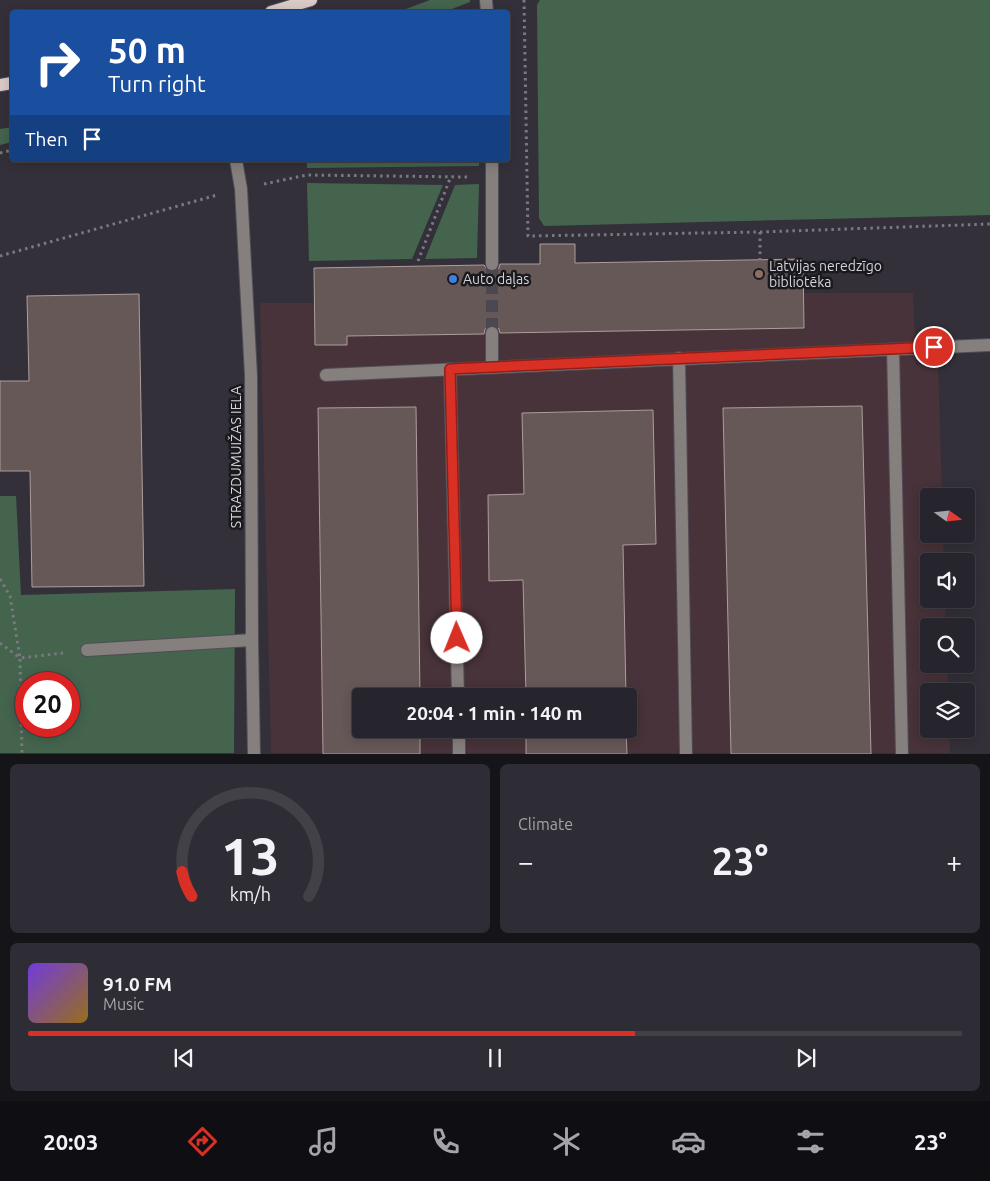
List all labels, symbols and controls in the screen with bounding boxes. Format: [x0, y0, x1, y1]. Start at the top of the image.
icon: right [25, 30, 90, 95]
text: 50 m [108, 30, 186, 70]
text: Turn right [108, 71, 206, 96]
icon: arrive [78, 125, 106, 153]
text: Then [25, 128, 68, 150]
place label: Latvijas neredzīgo bibliotēka [769, 258, 882, 290]
marker: Latvijas neredzīgo bibliotēka [753, 268, 765, 280]
place label: Auto daļas [463, 271, 529, 287]
marker: Auto daļas [447, 273, 459, 285]
pin [913, 326, 955, 368]
icon: arrive [920, 333, 948, 361]
street label: STRAZDUMUIŽAS IELA [227, 386, 244, 528]
north arrow [920, 488, 975, 542]
map controls [920, 488, 975, 738]
button: sound [920, 553, 975, 608]
position arrow [430, 611, 482, 663]
button: search [920, 618, 975, 673]
speed limit sign: 20 [15, 672, 80, 737]
button: layers [920, 683, 975, 738]
text: 20:04 · 1 min · 140 m [407, 702, 582, 724]
text: Climate [518, 815, 573, 833]
text: 13 [221, 827, 279, 885]
text: 23° [712, 840, 768, 882]
text: − [518, 846, 534, 877]
text: + [946, 846, 962, 877]
text: km/h [229, 884, 271, 904]
text: 91.0 FM [103, 973, 172, 995]
text: Music [103, 995, 144, 1013]
icon: previous [170, 1044, 198, 1072]
icon: pause [481, 1044, 509, 1072]
icon: next [792, 1044, 820, 1072]
icon: directions [185, 1124, 220, 1159]
icon: music [306, 1124, 341, 1159]
icon: phone [428, 1124, 463, 1159]
icon: climate [549, 1124, 584, 1159]
icon: car [671, 1124, 706, 1159]
icon: filters [793, 1124, 828, 1159]
text: 20:03 [43, 1129, 98, 1154]
text: 23° [914, 1129, 947, 1154]

